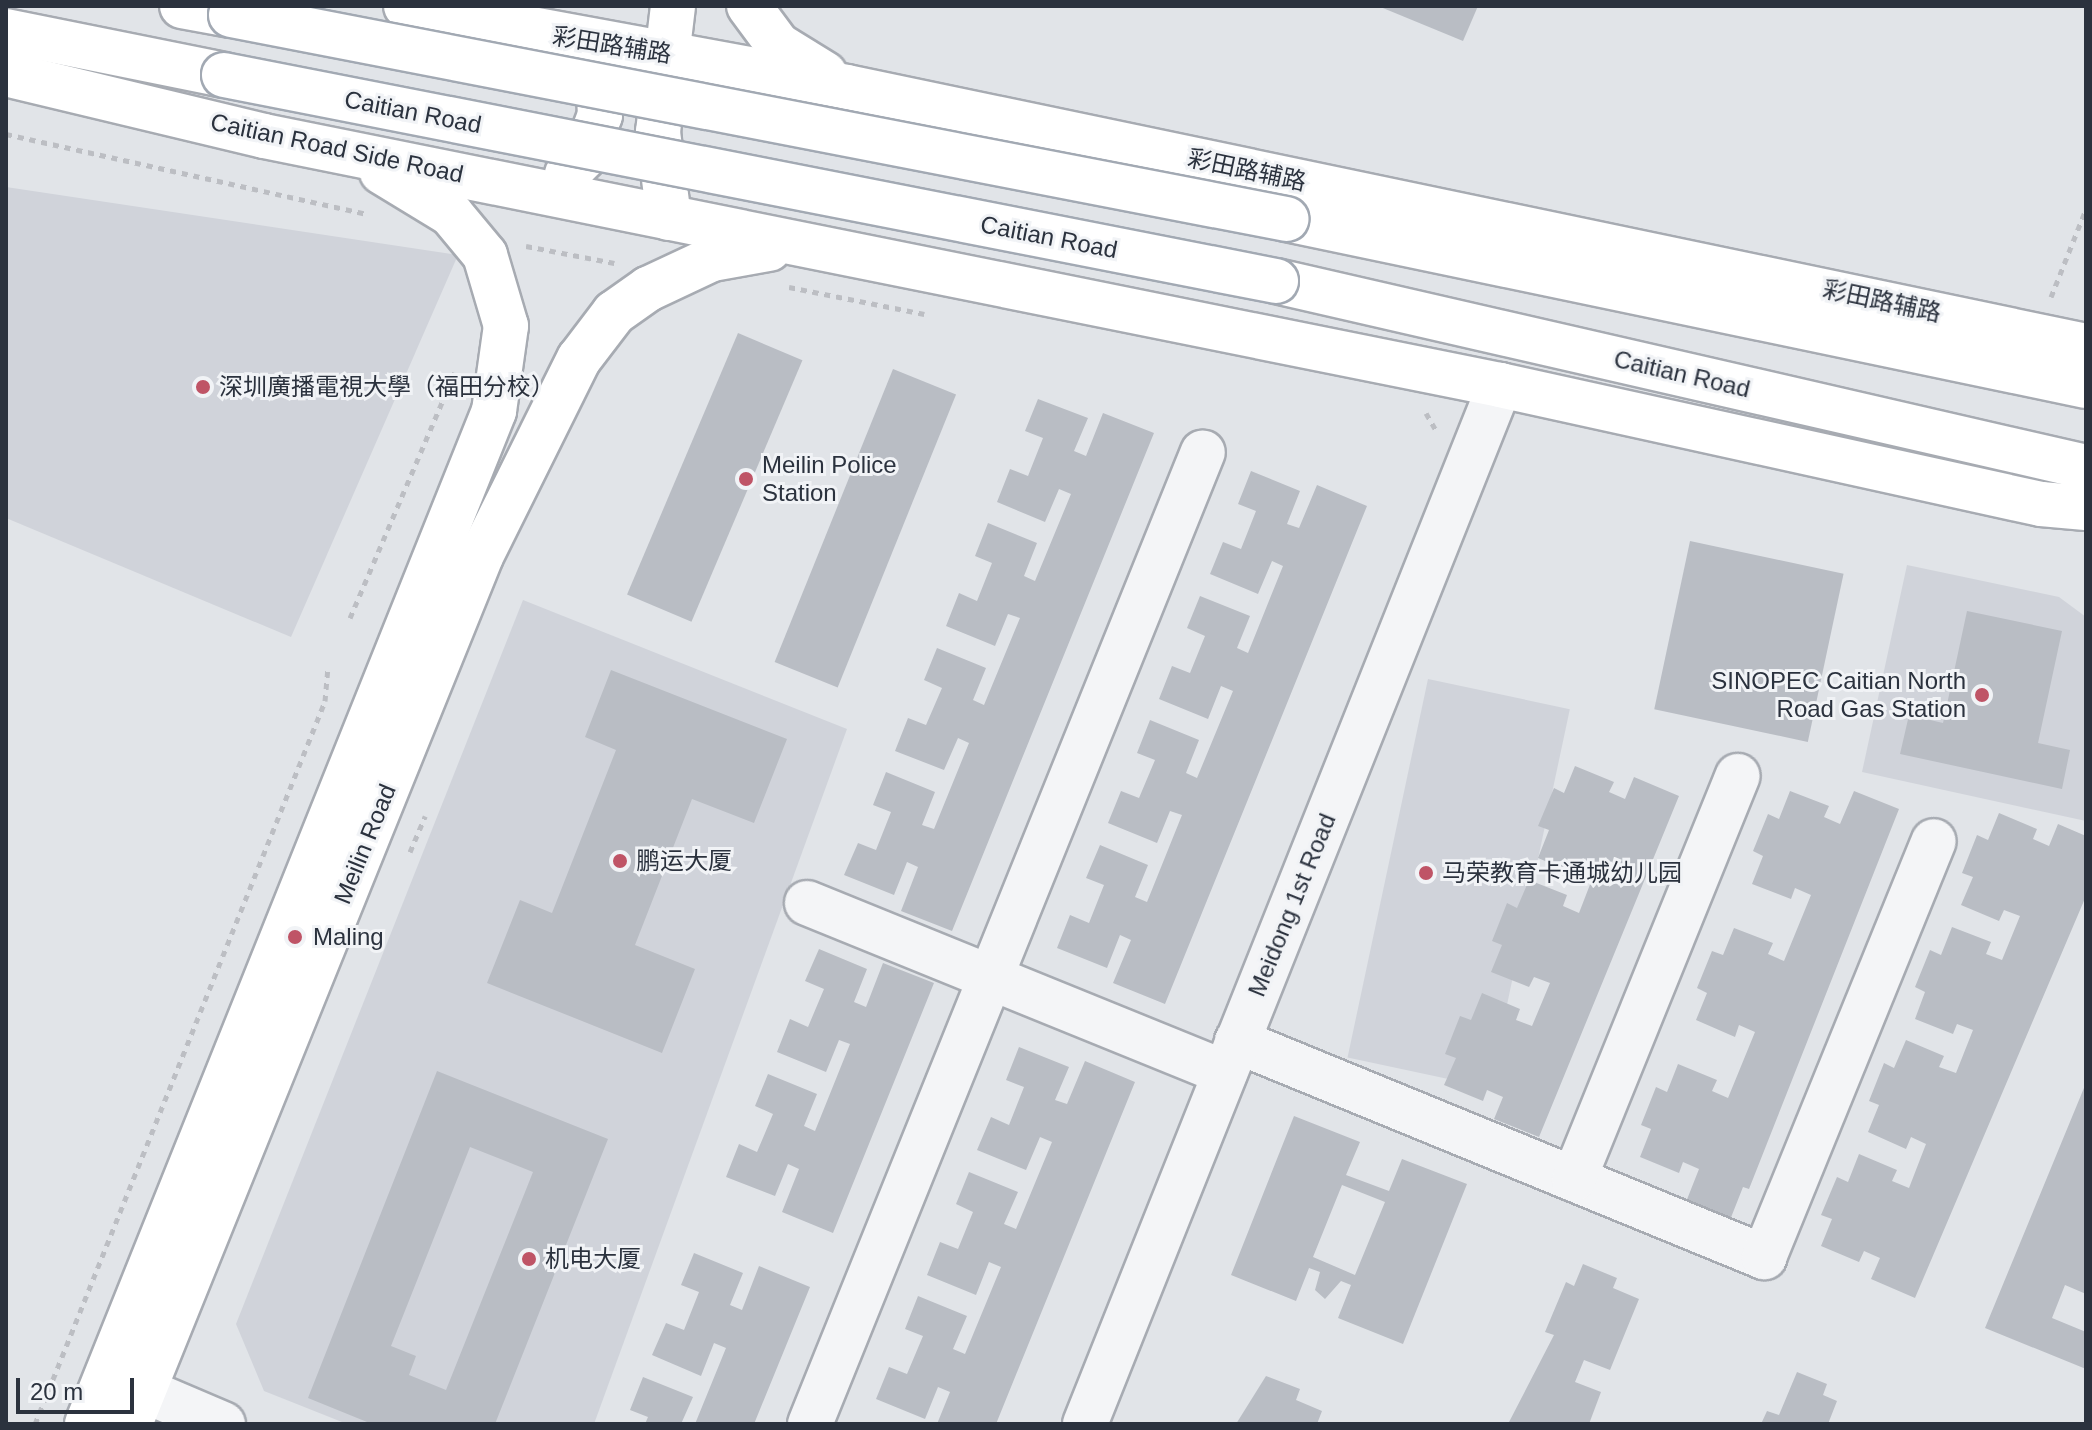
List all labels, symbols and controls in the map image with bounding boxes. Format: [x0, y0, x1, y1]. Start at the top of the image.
street label: 彩田路辅路 [550, 21, 674, 69]
street label: Caitian Road [342, 85, 484, 139]
street label: Caitian Road Side Road [208, 107, 466, 189]
street label: 彩田路辅路 [1185, 143, 1309, 197]
street label: Caitian Road [978, 210, 1120, 264]
street label: 彩田路辅路 [1820, 274, 1944, 328]
street label: Caitian Road [1611, 344, 1753, 404]
place label: 深圳廣播電視大學（福田分校） [219, 373, 555, 401]
marker: 深圳廣播電視大學（福田分校） [194, 378, 212, 396]
place label: Meilin Police Station [762, 451, 897, 507]
marker: Meilin Police Station [737, 470, 755, 488]
place label: SINOPEC Caitian North Road Gas Station [1711, 667, 1966, 723]
marker: SINOPEC Caitian North Road Gas Station [1973, 686, 1991, 704]
street label: Meilin Road [328, 780, 402, 908]
street label: Meidong 1st Road [1242, 809, 1342, 1001]
place label: 鹏运大厦 [636, 847, 732, 875]
marker: 鹏运大厦 [611, 852, 629, 870]
place label: 马荣教育卡通城幼儿园 [1442, 859, 1682, 887]
marker: 马荣教育卡通城幼儿园 [1417, 864, 1435, 882]
place label: Maling [313, 923, 384, 951]
marker: Maling [284, 926, 306, 948]
place label: 机电大厦 [545, 1245, 641, 1273]
marker: 机电大厦 [520, 1250, 538, 1268]
scale bar [20, 1362, 138, 1412]
text: 20 m [30, 1378, 83, 1405]

